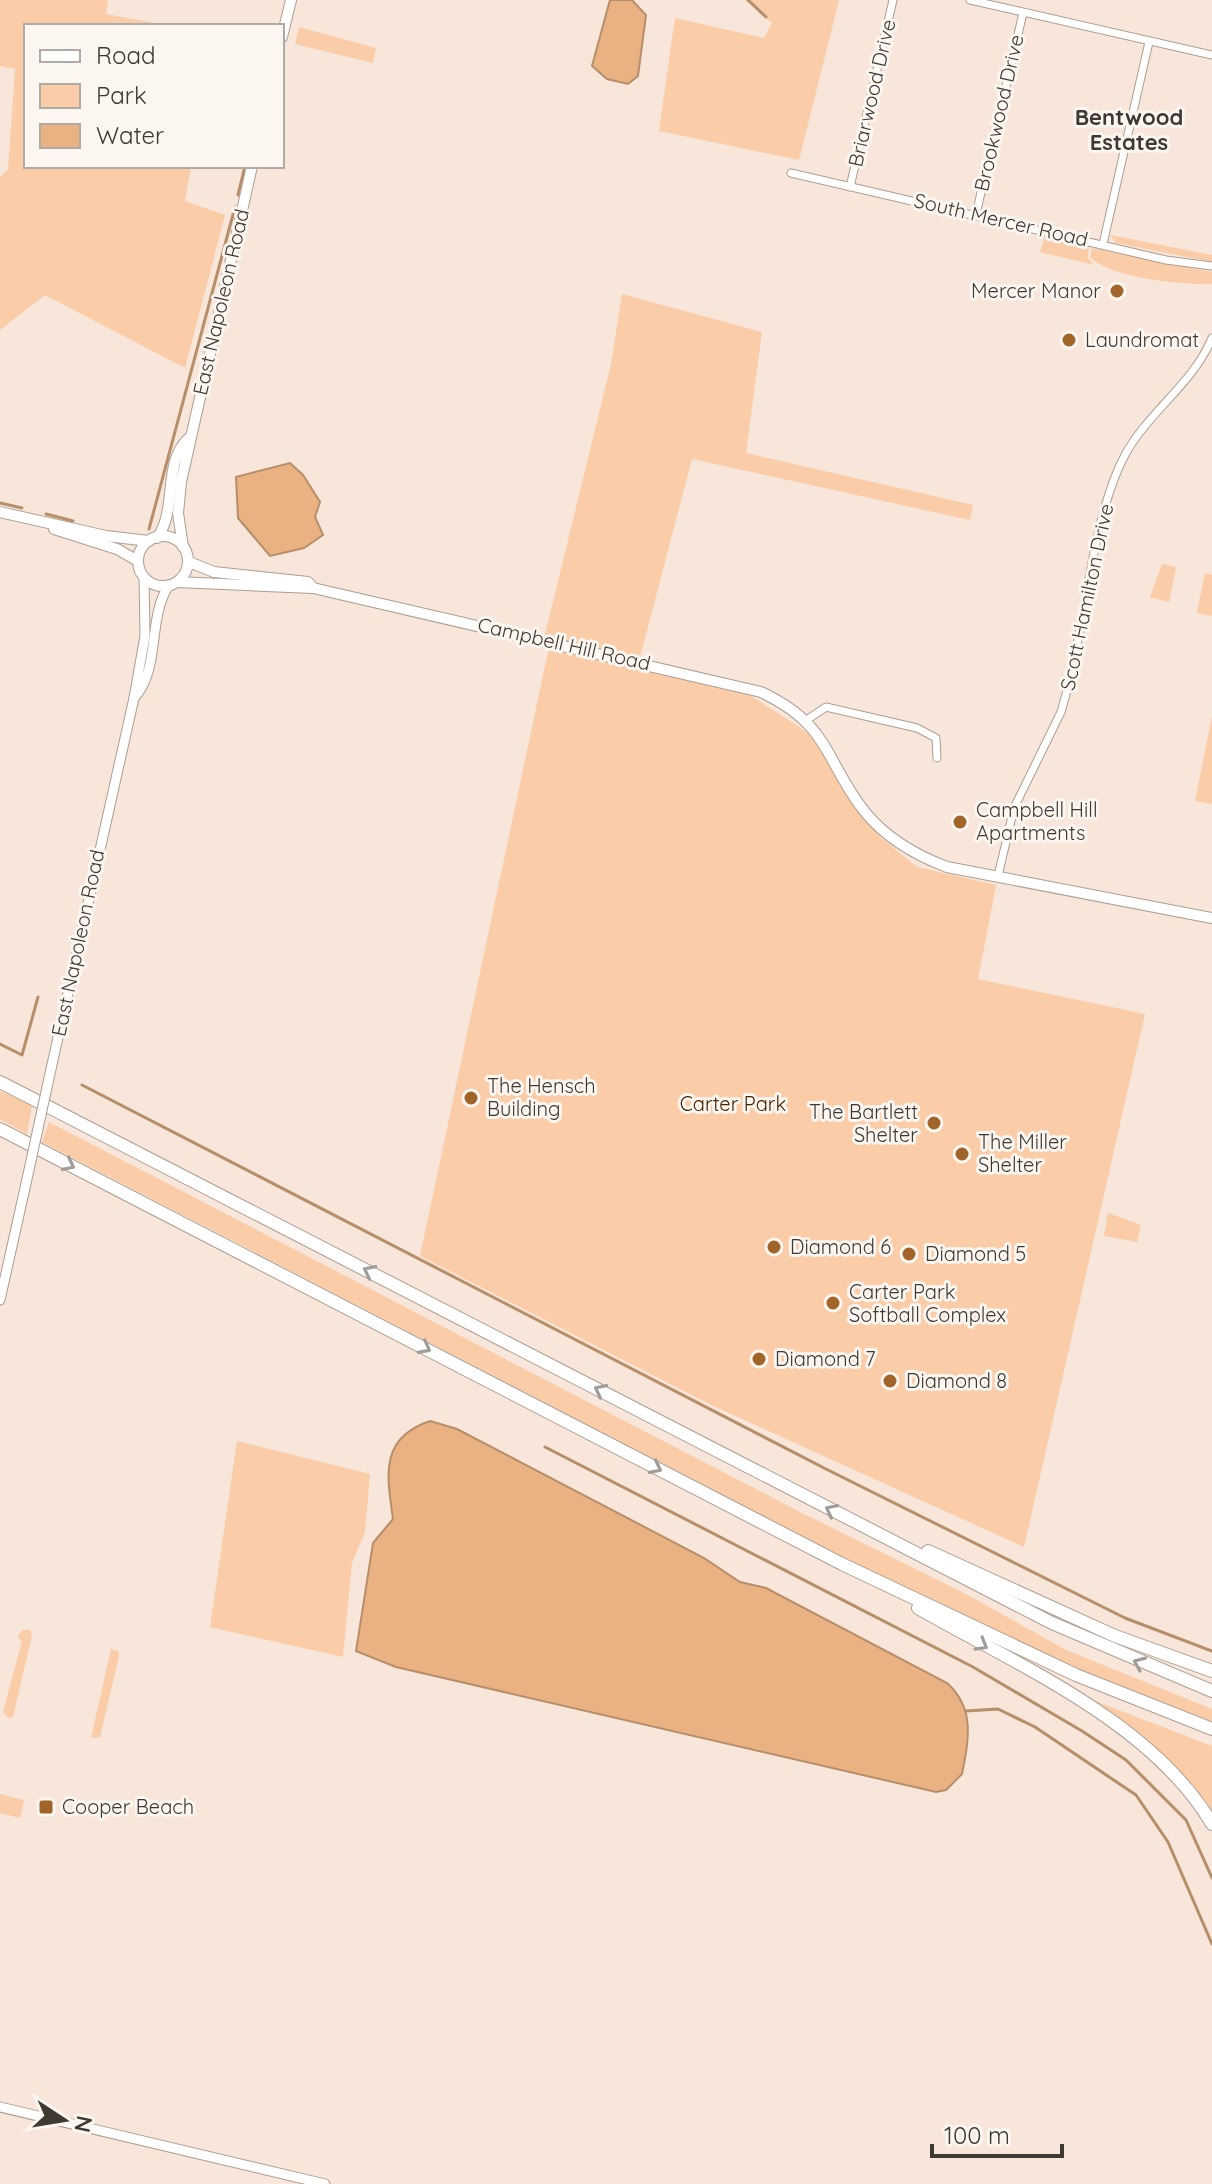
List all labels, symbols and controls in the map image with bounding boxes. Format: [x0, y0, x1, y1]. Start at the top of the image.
street label: Briarwood Drive [842, 17, 901, 169]
legend [24, 24, 284, 168]
street label: Brookwood Drive [968, 32, 1029, 194]
text: Road [96, 40, 156, 70]
text: Park [96, 80, 147, 110]
district label: Bentwood Estates [1075, 103, 1183, 156]
text: Water [96, 120, 164, 150]
street label: South Mercer Road [912, 187, 1091, 252]
street label: East Napoleon Road [187, 206, 254, 397]
place label: Mercer Manor [971, 278, 1101, 303]
marker: Mercer Manor [1108, 282, 1126, 300]
place label: Laundromat [1085, 327, 1199, 352]
marker: Laundromat [1060, 331, 1078, 349]
street label: Scott Hamilton Drive [1055, 501, 1119, 693]
street label: Campbell Hill Road [475, 611, 653, 676]
place label: Campbell Hill Apartments [976, 797, 1098, 845]
marker: Campbell Hill Apartments [951, 813, 969, 831]
street label: East Napoleon Road [45, 847, 110, 1039]
place label: The Hensch Building [487, 1073, 596, 1121]
marker: The Hensch Building [462, 1089, 480, 1107]
park label: Carter Park [680, 1091, 786, 1116]
place label: The Bartlett Shelter [809, 1099, 918, 1147]
marker: The Bartlett Shelter [925, 1114, 943, 1132]
place label: The Miller Shelter [978, 1129, 1067, 1177]
marker: The Miller Shelter [953, 1145, 971, 1163]
one-way arrow [61, 1155, 76, 1170]
place label: Diamond 6 [790, 1234, 891, 1259]
marker: Diamond 6 [765, 1238, 783, 1256]
place label: Diamond 5 [925, 1241, 1026, 1266]
marker: Diamond 5 [900, 1245, 918, 1263]
one-way arrow [363, 1265, 378, 1280]
place label: Carter Park Softball Complex [849, 1279, 1006, 1327]
marker: Carter Park Softball Complex [824, 1294, 842, 1312]
one-way arrow [417, 1338, 431, 1353]
place label: Diamond 7 [775, 1346, 876, 1371]
marker: Diamond 7 [750, 1350, 768, 1368]
place label: Diamond 8 [906, 1368, 1007, 1393]
marker: Diamond 8 [881, 1372, 899, 1390]
one-way arrow [594, 1385, 609, 1400]
one-way arrow [647, 1458, 662, 1474]
one-way arrow [825, 1504, 840, 1519]
one-way arrow [973, 1635, 988, 1651]
one-way arrow [1133, 1656, 1147, 1672]
place label: Cooper Beach [62, 1794, 194, 1819]
marker: Cooper Beach [37, 1798, 55, 1816]
north arrow [24, 2080, 104, 2160]
scale bar [932, 2108, 1062, 2158]
text: N [68, 2113, 99, 2135]
text: 100 m [944, 2120, 1010, 2150]

